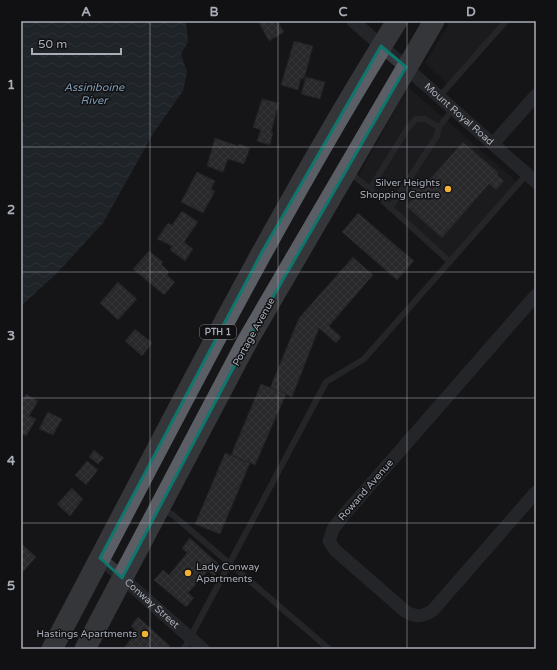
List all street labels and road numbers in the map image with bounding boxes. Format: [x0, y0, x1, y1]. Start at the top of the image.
street label: Mount Royal Road [422, 80, 496, 148]
street label: Portage Avenue [230, 295, 278, 368]
road number: PTH 1 [200, 325, 236, 339]
street label: Rowand Avenue [336, 457, 396, 523]
street label: Conway Street [122, 576, 182, 631]

